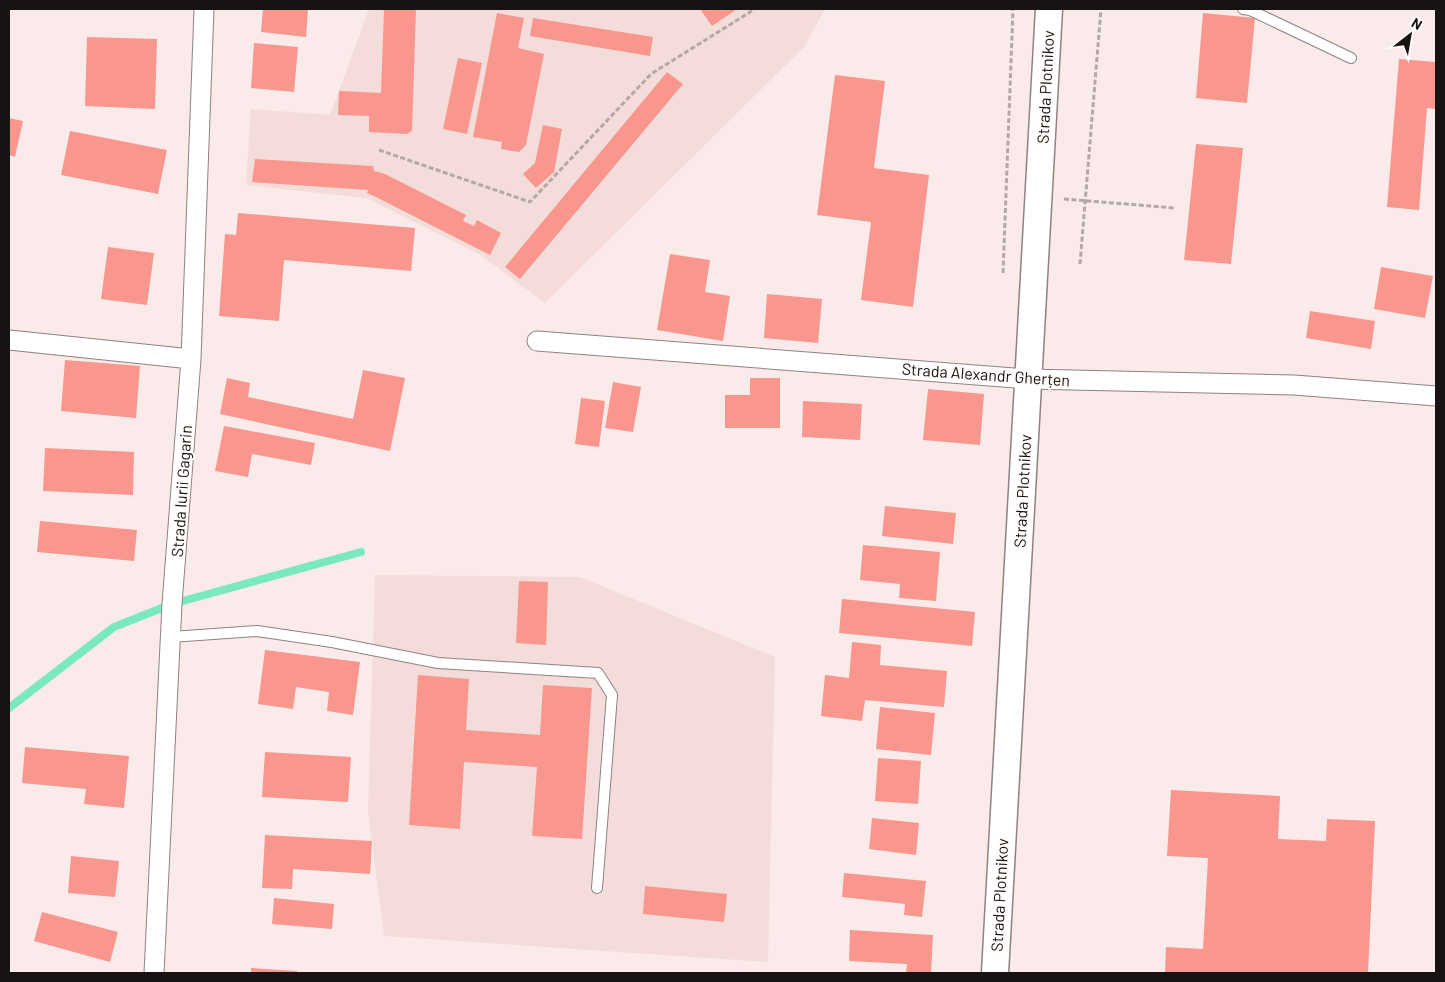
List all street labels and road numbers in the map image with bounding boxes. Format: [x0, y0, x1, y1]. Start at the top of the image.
street label: Strada Plotnikov [1033, 30, 1057, 144]
street label: Strada Alexandr Gherțen [901, 359, 1071, 389]
street label: Strada Iurii Gagarin [167, 424, 195, 558]
street label: Strada Plotnikov [1010, 434, 1034, 548]
street label: Strada Plotnikov [987, 838, 1011, 952]

